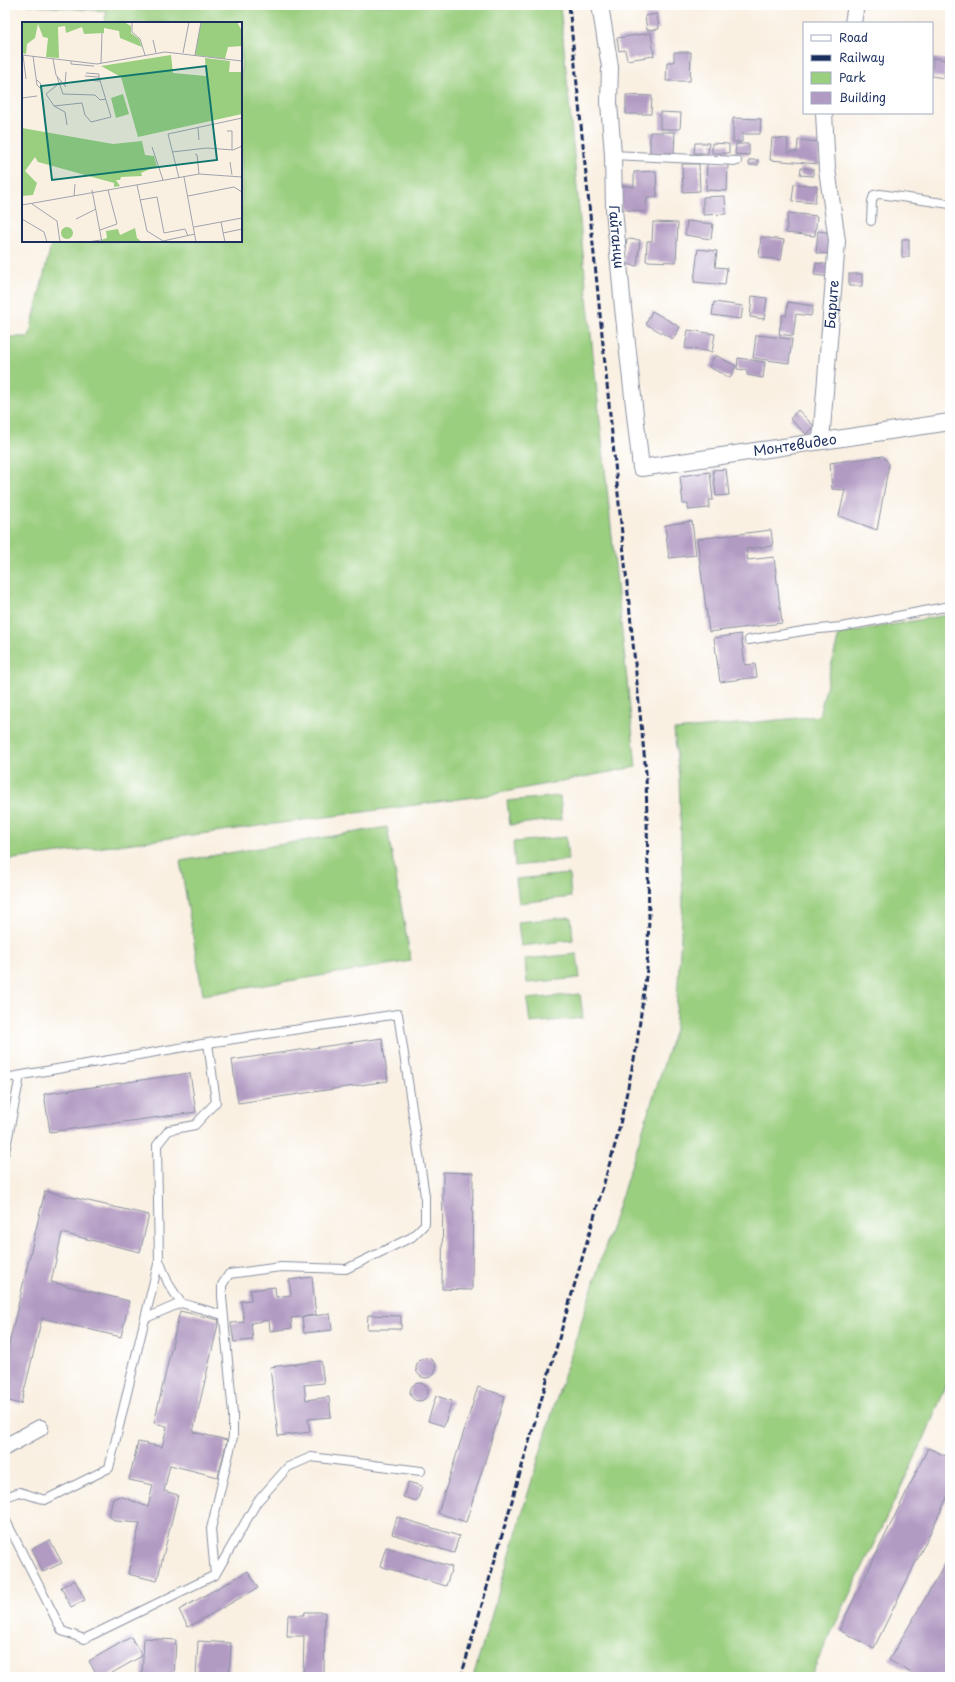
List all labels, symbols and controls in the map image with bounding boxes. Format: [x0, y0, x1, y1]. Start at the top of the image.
inset map [22, 22, 242, 242]
legend [803, 22, 933, 114]
text: Road [839, 28, 868, 46]
text: Railway [839, 48, 885, 66]
text: Park [839, 68, 866, 86]
text: Building [839, 88, 886, 106]
street label: Гайтанци [604, 205, 630, 270]
street label: Барите [819, 279, 844, 329]
street label: Монтевидео [752, 428, 838, 461]

